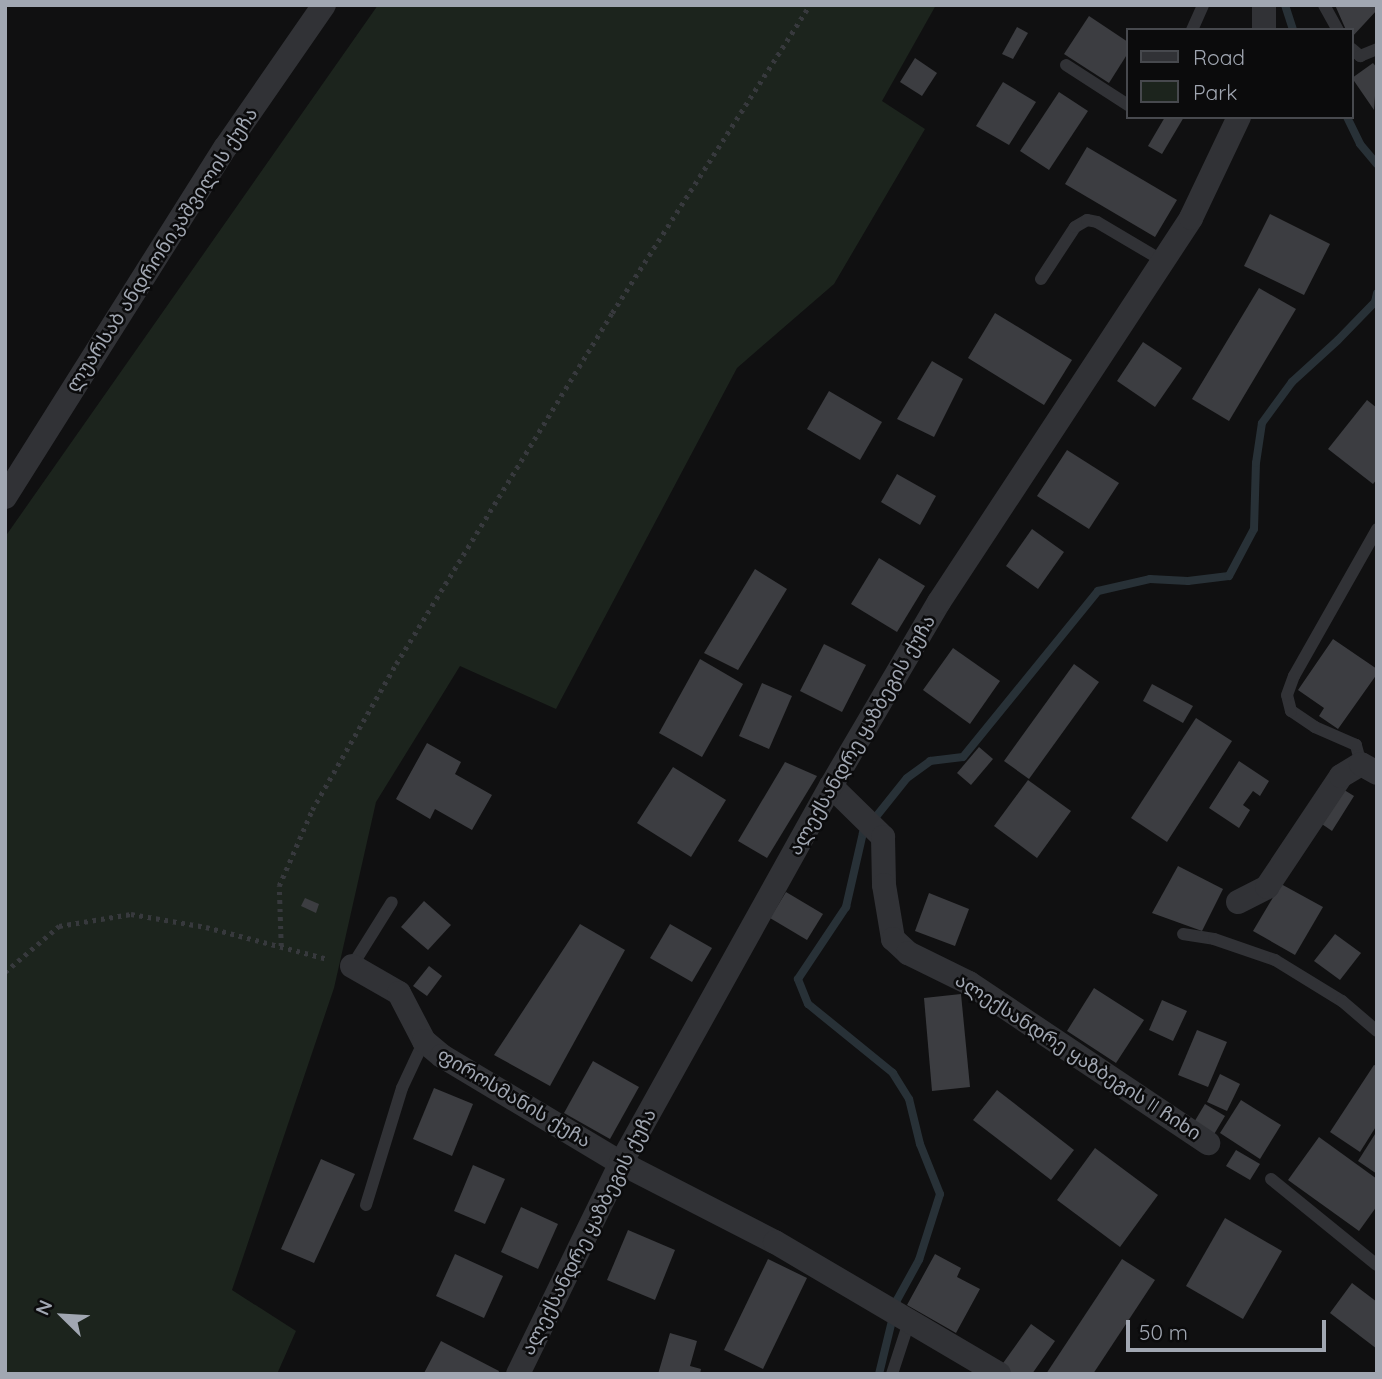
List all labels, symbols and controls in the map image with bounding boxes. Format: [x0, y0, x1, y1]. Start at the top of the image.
legend [1126, 28, 1354, 119]
text: Road [1193, 44, 1245, 70]
text: Park [1193, 79, 1237, 105]
street label: ლუარსაბ ანდრონიკაშვილის ქუჩა [61, 104, 263, 396]
street label: ალექსანდრე ყაზბეგის ქუჩა [784, 611, 940, 859]
street label: ალექსანდრე ყაზბეგის II ჩიხი [951, 969, 1205, 1145]
street label: ფიროსმანის ქუჩა [433, 1043, 595, 1153]
street label: ალექსანდრე ყაზბეგის ქუჩა [517, 1105, 661, 1359]
north arrow [28, 1281, 98, 1351]
text: N [30, 1296, 58, 1319]
scale bar [1130, 1306, 1330, 1350]
text: 50 m [1139, 1319, 1188, 1345]

